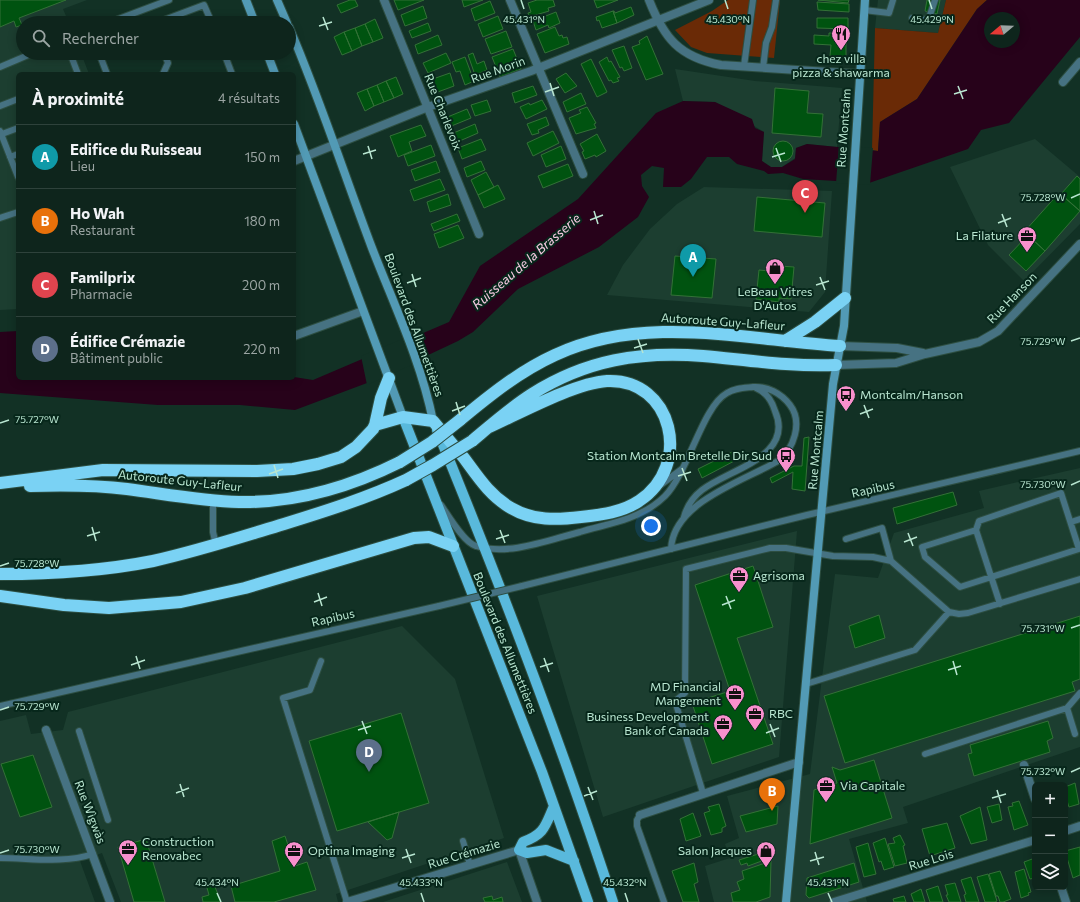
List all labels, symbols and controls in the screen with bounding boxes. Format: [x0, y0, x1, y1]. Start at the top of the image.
north arrow [984, 12, 1020, 48]
text: 45.431°N [503, 13, 545, 25]
text: 45.430°N [706, 13, 750, 25]
text: 45.429°N [910, 13, 954, 25]
search box [16, 16, 296, 60]
restaurant icon: chez villa pizza & shawarma [830, 23, 852, 51]
icon: search [30, 27, 52, 49]
text: Rechercher [62, 29, 139, 47]
place label: chez villa pizza & shawarma [792, 51, 890, 79]
street label: Rue Morin [469, 53, 527, 85]
street label: Rue Charlevoix [422, 71, 466, 152]
text: À proximité [32, 88, 124, 109]
street label: Rue Montcalm [833, 88, 853, 168]
text: 4 résultats [218, 90, 280, 106]
text: Edifice du Ruisseau [70, 140, 202, 158]
text: A [40, 149, 50, 165]
text: 150 m [245, 149, 280, 165]
text: Lieu [70, 158, 95, 174]
pin: C [792, 180, 818, 213]
text: 75.728°W [1021, 191, 1065, 203]
text: Ho Wah [70, 204, 125, 222]
water label: Ruisseau de la Brasserie [469, 210, 584, 312]
text: B [41, 213, 49, 229]
text: 180 m [244, 213, 280, 229]
text: Restaurant [70, 222, 135, 238]
office icon: La Filature [1016, 225, 1038, 253]
place label: La Filature [956, 228, 1013, 242]
pin: A [680, 244, 706, 277]
street label: Boulevard des Allumettières [382, 251, 447, 398]
shop icon: LeBeau Vitres D'Autos [764, 257, 786, 285]
text: Familprix [70, 268, 135, 286]
street label: Rue Hanson [984, 269, 1039, 326]
text: C [41, 277, 49, 293]
text: 200 m [242, 277, 280, 293]
place label: LeBeau Vitres D'Autos [737, 284, 813, 312]
text: Pharmacie [70, 286, 132, 302]
street label: Autoroute Guy-Lafleur [661, 310, 786, 332]
text: Édifice Crémazie [70, 332, 185, 350]
text: 75.729°W [1021, 335, 1065, 347]
text: D [40, 341, 50, 357]
text: 220 m [243, 341, 280, 357]
text: Bâtiment public [70, 350, 163, 366]
bus stop icon: Montcalm/Hanson [835, 384, 857, 412]
place label: Montcalm/Hanson [860, 387, 963, 401]
street label: Rue Montcalm [805, 410, 825, 490]
text: 75.727°W [15, 413, 59, 425]
bus stop icon: Station Montcalm Bretelle Dir Sud [775, 445, 797, 473]
place label: Station Montcalm Bretelle Dir Sud [587, 448, 772, 462]
street label: Autoroute Guy-Lafleur [118, 467, 243, 493]
street label: Rapibus [850, 476, 896, 500]
text: 75.730°W [1020, 478, 1066, 490]
your location [641, 516, 661, 536]
text: 75.728°W [15, 557, 59, 569]
office icon: Agrisoma [728, 565, 750, 593]
place label: Agrisoma [753, 568, 805, 582]
street label: Boulevard des Allumettières [471, 570, 541, 715]
street label: Rapibus [310, 605, 356, 629]
text: 75.731°W [1021, 622, 1065, 634]
place label: MD Financial Mangement [650, 679, 721, 707]
office icon: MD Financial Mangement [724, 683, 746, 711]
text: 75.729°W [15, 700, 59, 712]
office icon: RBC [744, 703, 766, 731]
place label: RBC [769, 706, 793, 720]
place label: Business Development Bank of Canada [586, 709, 709, 737]
office icon: Business Development Bank of Canada [712, 713, 734, 741]
pin: D [356, 739, 382, 772]
text: 75.732°W [1021, 765, 1065, 777]
office icon: Via Capitale [815, 775, 837, 803]
street label: Rue Wìgwàs [72, 778, 109, 845]
pin: B [759, 778, 785, 811]
place label: Via Capitale [840, 778, 905, 792]
map controls [1032, 782, 1068, 890]
button: + [1032, 782, 1068, 818]
button: − [1032, 818, 1068, 854]
place label: Construction Renovabec [142, 834, 214, 862]
street label: Rue Crémazie [426, 835, 501, 871]
office icon: Construction Renovabec [117, 838, 139, 866]
office icon: Optima Imaging [283, 840, 305, 868]
shop icon: Salon Jacques [755, 840, 777, 868]
text: 75.730°W [14, 843, 60, 855]
place label: Optima Imaging [308, 843, 395, 857]
place label: Salon Jacques [678, 843, 752, 858]
street label: Rue Lois [907, 846, 955, 872]
button: layers [1032, 854, 1068, 890]
text: 45.434°N [195, 876, 239, 888]
text: 45.433°N [399, 876, 443, 888]
text: 45.432°N [603, 876, 647, 888]
text: 45.431°N [807, 876, 849, 888]

